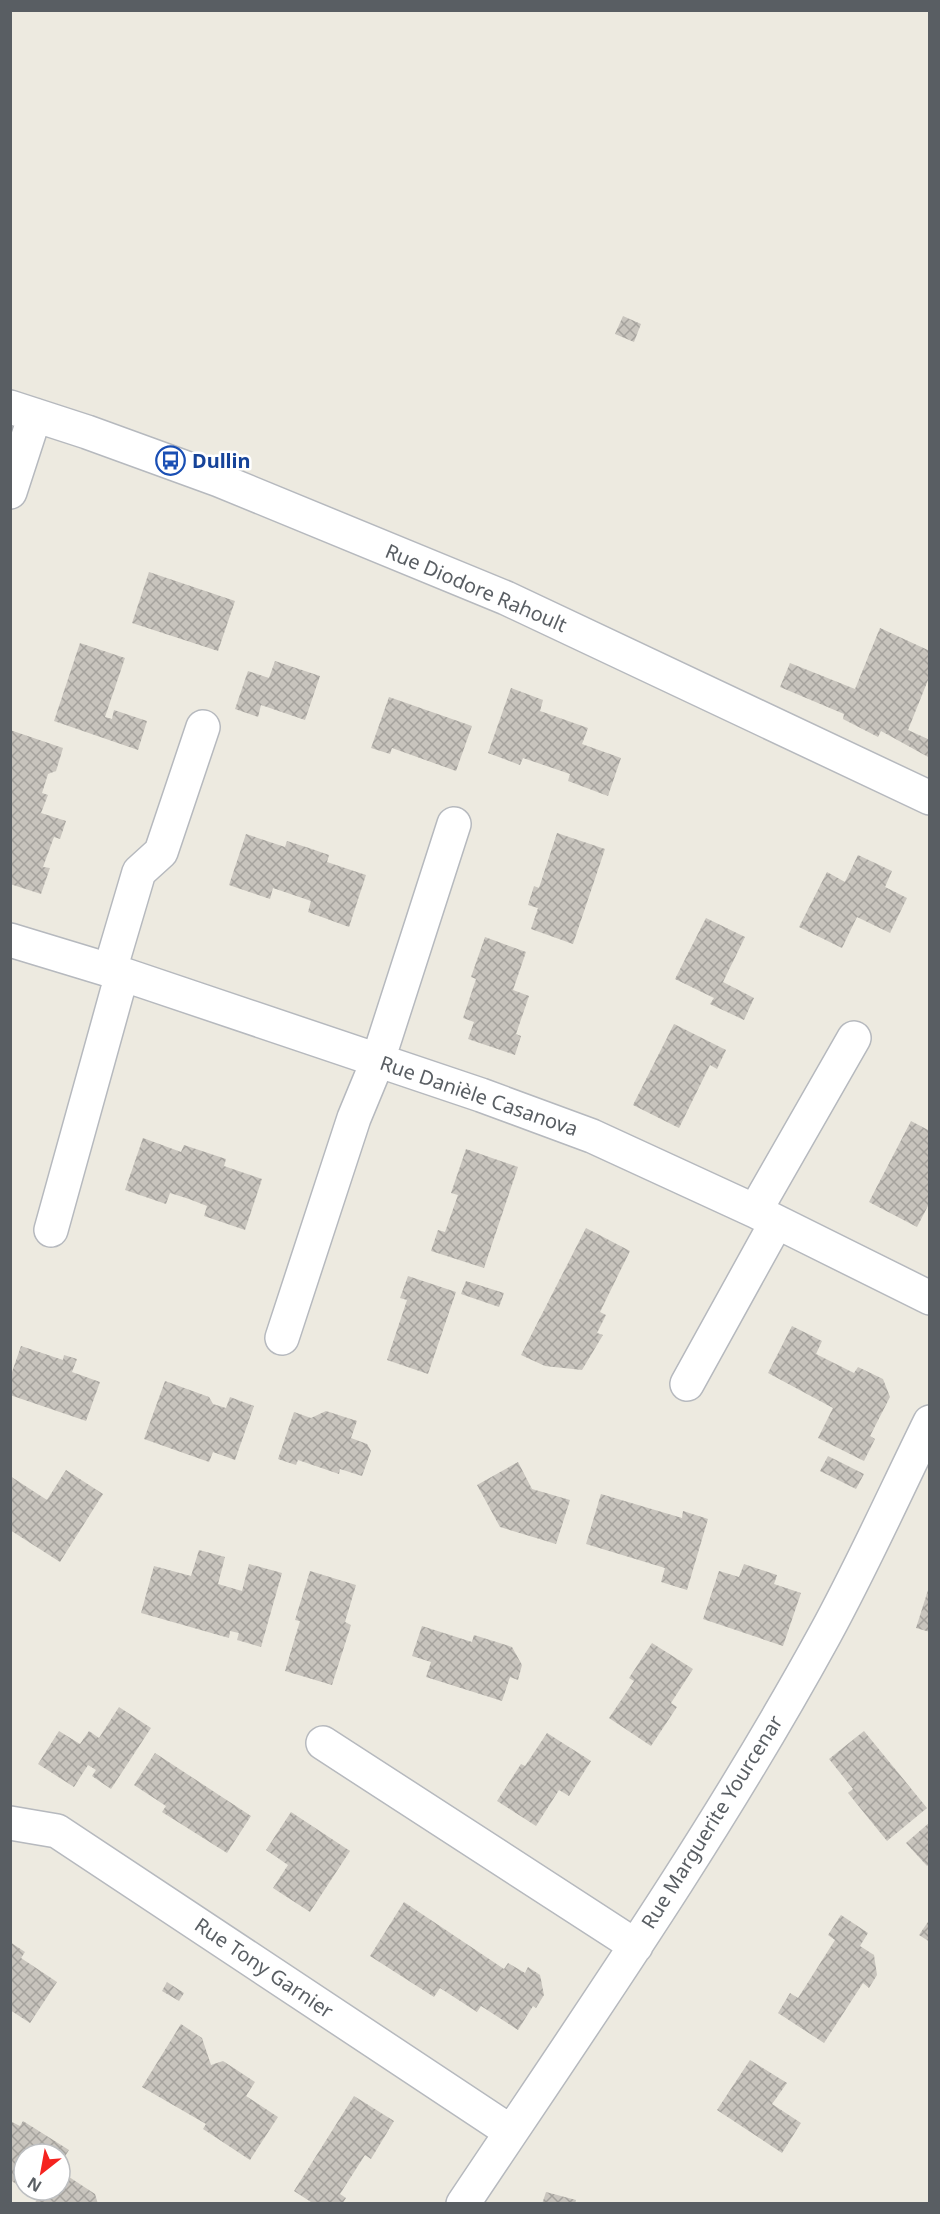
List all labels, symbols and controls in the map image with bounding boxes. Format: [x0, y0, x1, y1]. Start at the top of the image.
bus stop icon: Dullin [155, 445, 187, 477]
place label: Dullin [192, 447, 251, 474]
street label: Rue Diodore Rahoult [381, 537, 571, 638]
street label: Rue Danièle Casanova [377, 1049, 582, 1142]
street label: Rue Marguerite Yourcenar [635, 1710, 789, 1934]
street label: Rue Tony Garnier [190, 1911, 339, 2024]
north arrow [12, 2142, 72, 2202]
text: N [23, 2172, 46, 2198]

